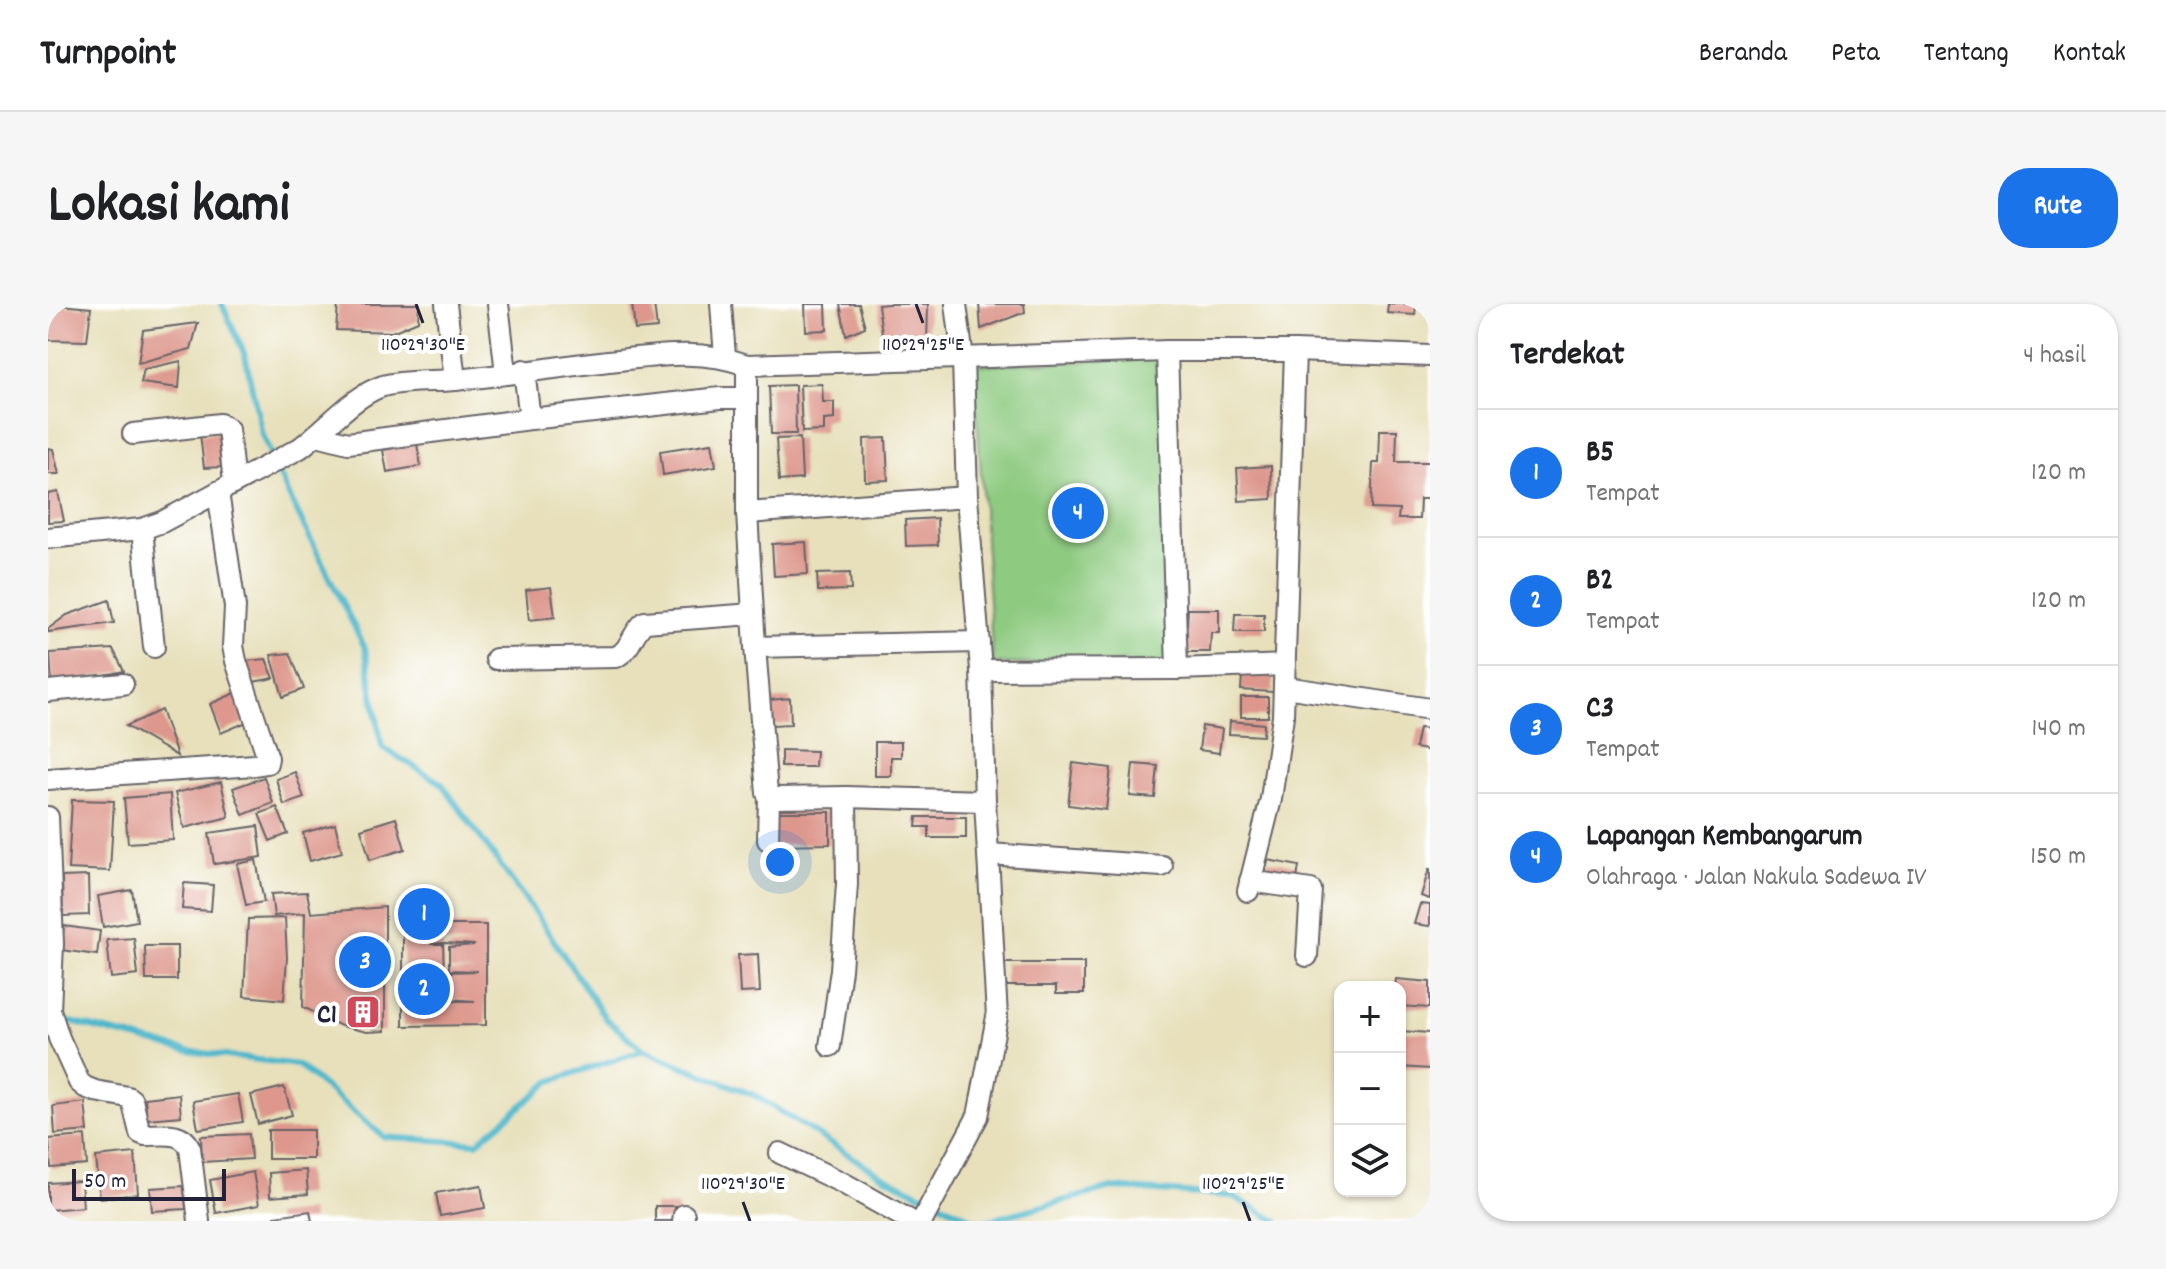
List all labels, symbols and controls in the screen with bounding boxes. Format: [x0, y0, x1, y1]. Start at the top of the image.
text: Turnpoint [40, 28, 176, 83]
text: Beranda [1699, 35, 1787, 75]
text: Peta [1831, 35, 1880, 75]
text: Tentang [1924, 35, 2009, 75]
text: Kontak [2053, 35, 2126, 75]
text: Lokasi kami [48, 168, 290, 248]
button: Rute [1998, 168, 2118, 248]
text: 110°29'30"E [381, 332, 465, 360]
text: 110°29'25"E [882, 332, 964, 360]
text: Terdekat [1510, 332, 1625, 381]
text: 4 hasil [2023, 338, 2086, 375]
text: B5 [1586, 433, 1614, 476]
text: 1 [1533, 455, 1539, 492]
text: 120 m [2031, 455, 2086, 492]
text: Tempat [1586, 476, 1659, 513]
pin: 4 [1052, 483, 1104, 543]
text: B2 [1586, 561, 1613, 604]
text: 2 [1530, 583, 1542, 620]
text: 120 m [2031, 583, 2086, 620]
text: Tempat [1586, 604, 1659, 641]
text: C3 [1586, 689, 1614, 732]
text: 3 [1530, 711, 1542, 748]
text: 140 m [2032, 711, 2086, 748]
text: Tempat [1586, 732, 1659, 769]
text: Lapangan Kembangarum [1586, 817, 1863, 860]
text: 4 [1531, 839, 1541, 876]
text: 150 m [2030, 839, 2086, 876]
your location [760, 842, 800, 882]
text: Olahraga · Jalan Nakula Sadewa IV [1586, 860, 1927, 897]
pin: 1 [398, 884, 450, 944]
pin: 3 [339, 932, 391, 992]
pin: 2 [398, 959, 450, 1019]
map controls [1334, 981, 1406, 1197]
button: + [1334, 981, 1406, 1053]
building icon: C1 [344, 993, 382, 1031]
place label: C1 [317, 997, 337, 1037]
button: − [1334, 1053, 1406, 1125]
button: layers [1334, 1125, 1406, 1197]
scale bar [72, 1165, 226, 1201]
text: 50 m [84, 1167, 126, 1198]
text: 110°29'30"E [701, 1171, 785, 1199]
text: 110°29'25"E [1202, 1171, 1284, 1199]

